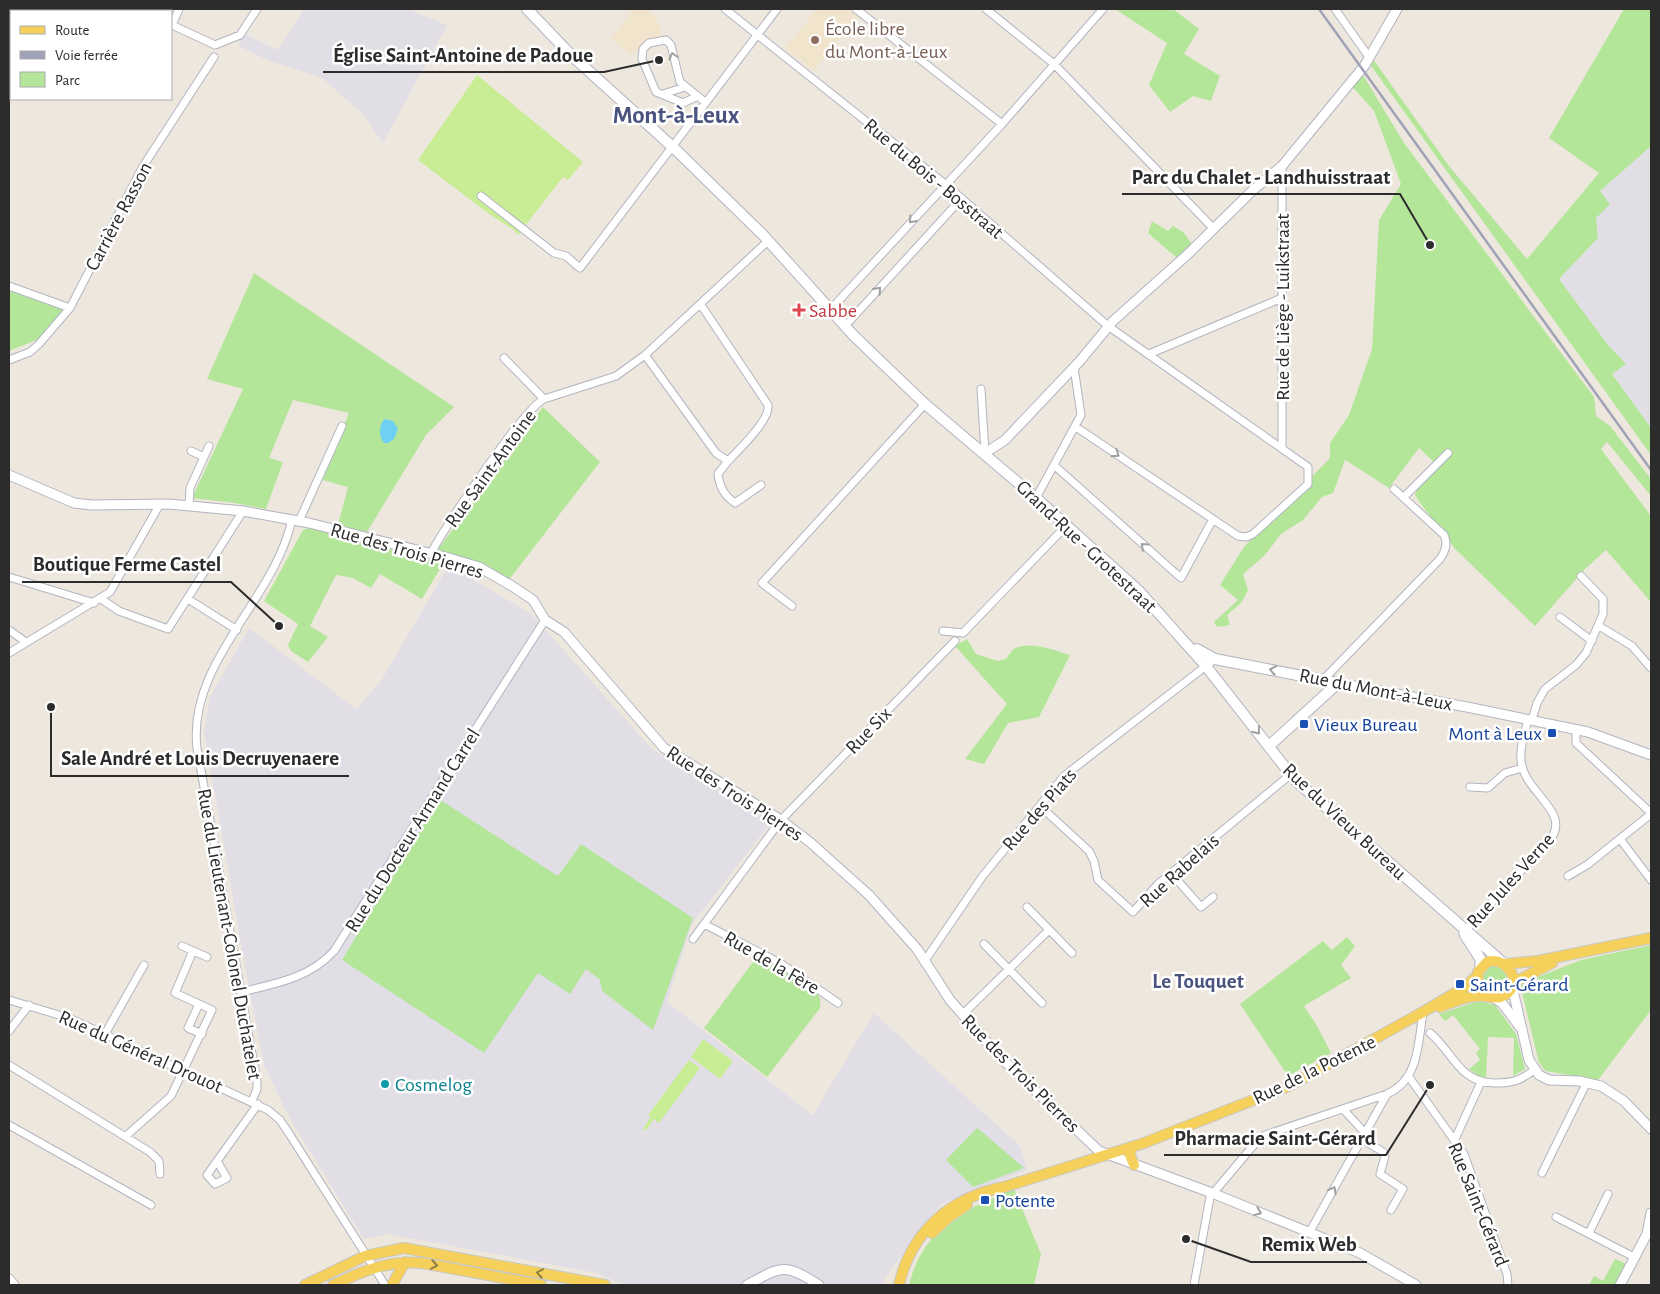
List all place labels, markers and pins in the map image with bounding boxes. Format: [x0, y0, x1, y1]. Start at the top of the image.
place label: École libre du Mont-à-Leux [825, 18, 948, 62]
marker: École libre du Mont-à-Leux [809, 34, 821, 46]
callout: Église Saint-Antoine de Padoue [323, 36, 604, 72]
callout: Parc du Chalet - Landhuisstraat [1122, 158, 1400, 194]
place label: Sabbe [809, 301, 857, 321]
marker: Sabbe [793, 304, 805, 316]
callout: Boutique Ferme Castel [22, 546, 231, 582]
place label: Vieux Bureau [1314, 715, 1417, 735]
marker: Vieux Bureau [1298, 718, 1310, 730]
place label: Mont à Leux [1448, 724, 1542, 744]
marker: Mont à Leux [1546, 727, 1558, 739]
callout: Sale André et Louis Decruyenaere [51, 740, 349, 776]
place label: Saint-Gérard [1470, 975, 1569, 995]
marker: Saint-Gérard [1454, 978, 1466, 990]
place label: Cosmelog [395, 1075, 472, 1095]
marker: Cosmelog [379, 1078, 391, 1090]
callout: Pharmacie Saint-Gérard [1164, 1119, 1386, 1155]
place label: Potente [995, 1191, 1055, 1211]
marker: Potente [979, 1194, 991, 1206]
callout: Remix Web [1251, 1226, 1367, 1262]

